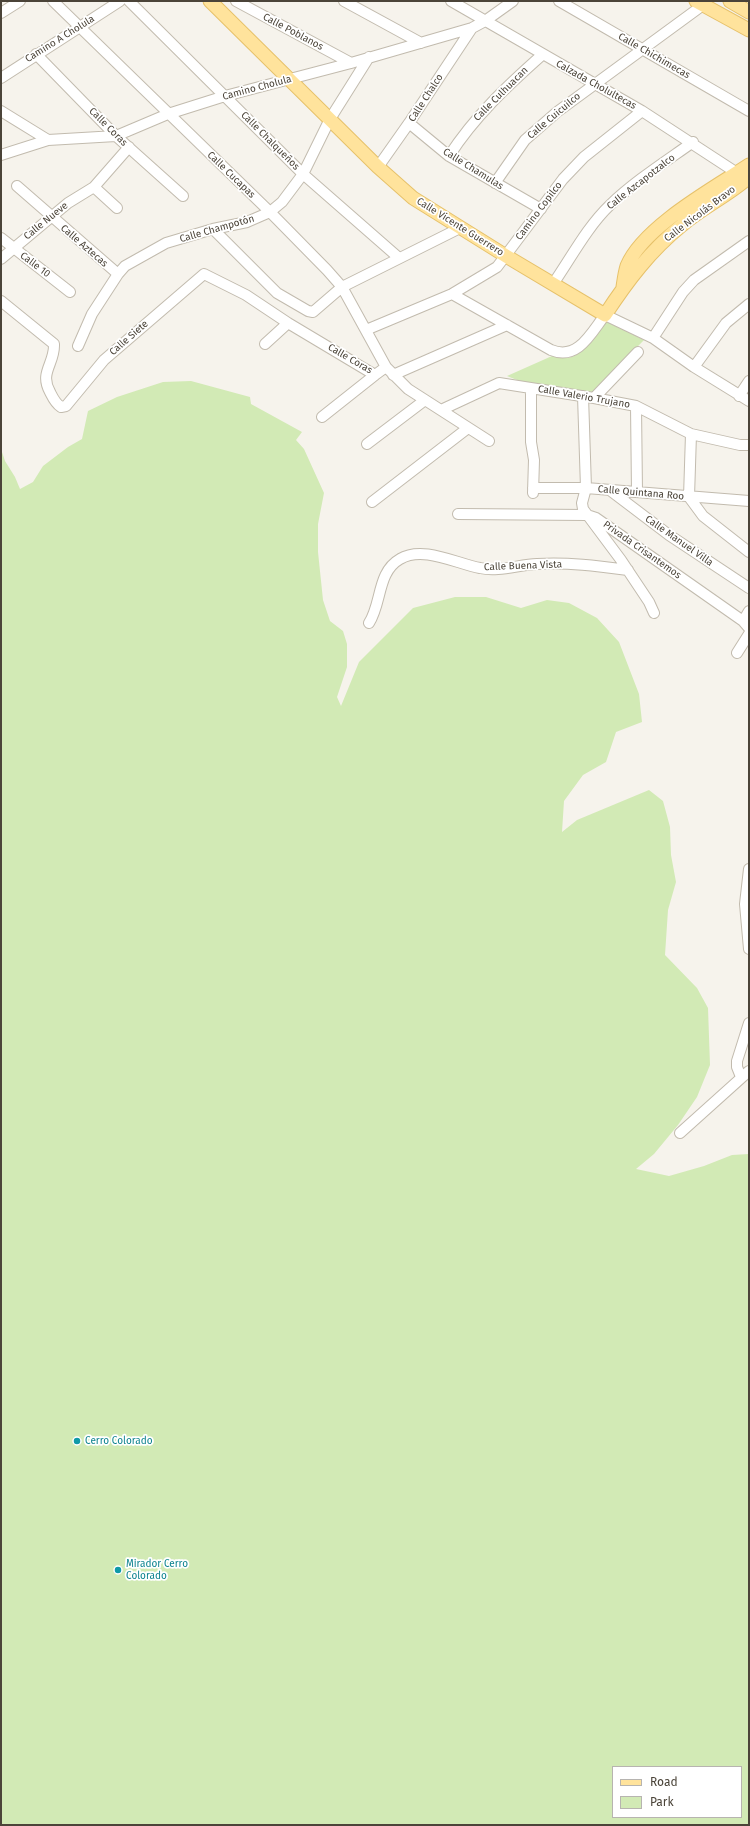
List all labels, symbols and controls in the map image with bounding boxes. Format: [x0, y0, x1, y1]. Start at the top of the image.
street label: Calle Poblanos [261, 11, 325, 53]
street label: Camino A Cholula [23, 13, 97, 65]
street label: Calle Chichimecas [616, 31, 692, 81]
street label: Calzada Cholultecas [554, 58, 638, 112]
street label: Calle Culhuacan [471, 64, 531, 124]
street label: Calle Chalco [406, 72, 446, 124]
street label: Camino Cholula [221, 73, 293, 103]
street label: Calle Cuicuilco [525, 90, 583, 142]
street label: Calle Coras [86, 105, 130, 149]
street label: Calle Chalqueños [238, 109, 302, 173]
street label: Calle Chamulas [441, 146, 505, 192]
street label: Calle Cucapas [205, 149, 257, 201]
street label: Calle Azcapotzalco [605, 152, 677, 212]
street label: Camino Copilco [513, 179, 565, 243]
street label: Calle Nicolás Bravo [662, 183, 738, 245]
street label: Calle Vicente Guerrero [414, 195, 506, 259]
street label: Calle Nueve [22, 200, 70, 242]
street label: Calle Champotón [178, 213, 256, 245]
street label: Calle Aztecas [58, 222, 110, 270]
street label: Calle 10 [18, 250, 52, 280]
street label: Calle Siete [107, 318, 151, 358]
street label: Calle Coras [326, 341, 374, 377]
street label: Calle Valerio Trujano [537, 383, 631, 411]
street label: Calle Quintana Roo [597, 483, 685, 503]
street label: Calle Manuel Villa [643, 513, 715, 569]
street label: Privada Crisantemos [601, 519, 683, 581]
street label: Calle Buena Vista [484, 559, 562, 573]
place label: Cerro Colorado [85, 1435, 152, 1447]
marker: Cerro Colorado [72, 1436, 82, 1446]
place label: Mirador Cerro Colorado [126, 1558, 188, 1582]
marker: Mirador Cerro Colorado [113, 1565, 123, 1575]
legend [612, 1766, 742, 1818]
text: Road [650, 1775, 678, 1789]
text: Park [650, 1795, 674, 1809]

